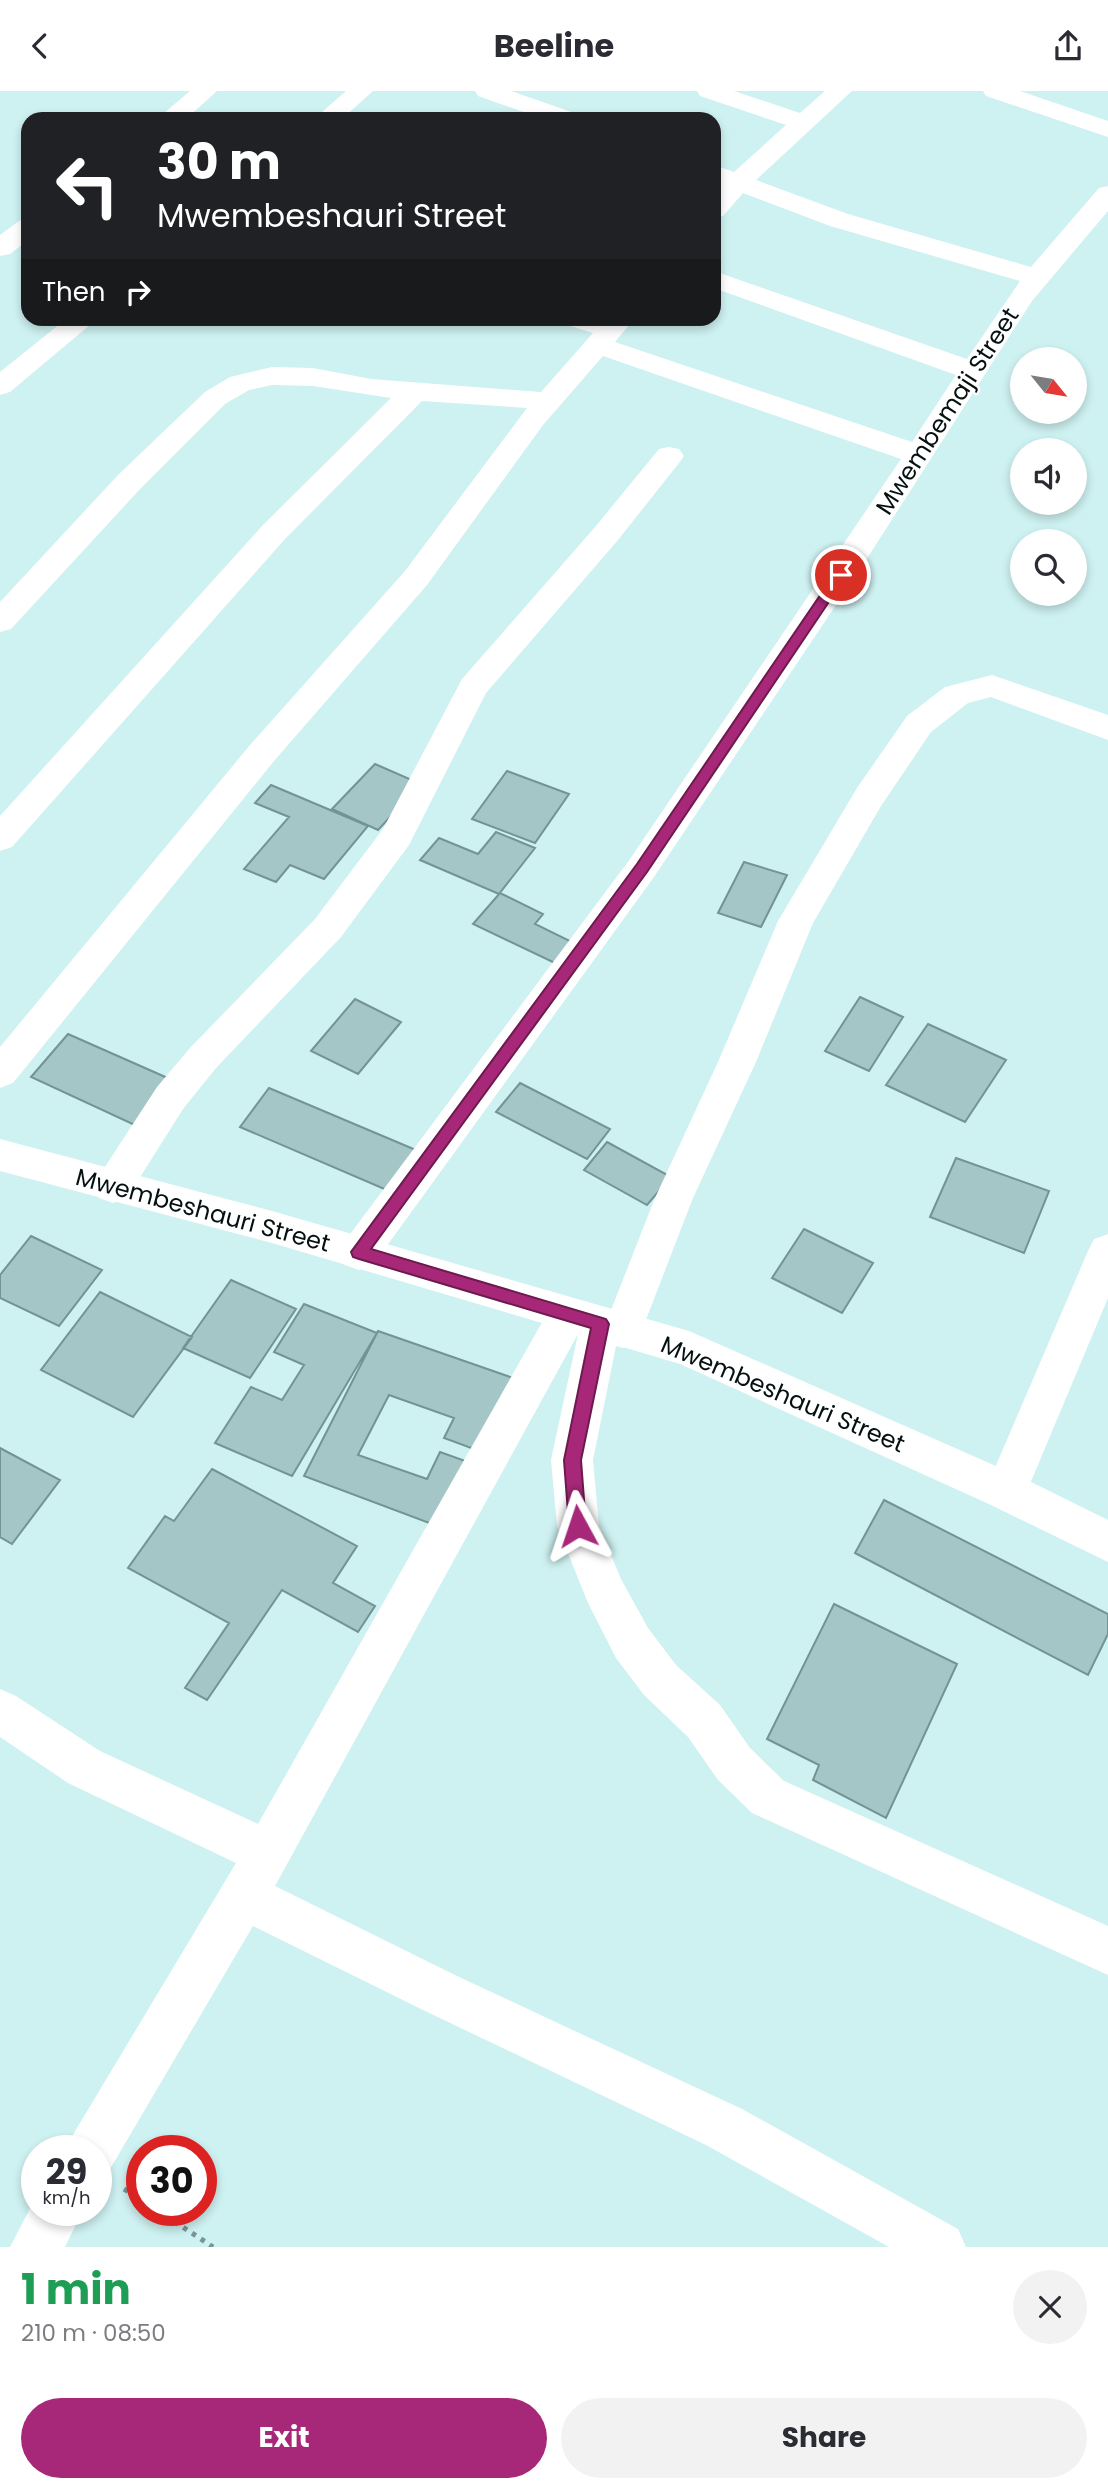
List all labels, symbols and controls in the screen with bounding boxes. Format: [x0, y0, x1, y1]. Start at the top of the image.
text: Beeline [494, 23, 614, 68]
icon: back [21, 27, 59, 65]
icon: share [1049, 27, 1087, 65]
text: 30 m [157, 128, 281, 196]
icon: left [42, 140, 133, 231]
text: Mwembeshauri Street [157, 193, 506, 238]
icon: right [119, 273, 157, 311]
text: Then [42, 274, 105, 310]
street label: Mwembemaji Street [868, 301, 1026, 521]
north arrow [1010, 347, 1087, 423]
map controls [1010, 347, 1087, 606]
button: sound [1010, 438, 1087, 515]
button: search [1010, 529, 1087, 606]
pin [811, 545, 871, 605]
icon: arrive [822, 556, 860, 594]
street label: Mwembeshauri Street [72, 1160, 334, 1260]
street label: Mwembeshauri Street [656, 1328, 910, 1460]
position arrow [541, 1489, 615, 1563]
speed limit sign: 30 [126, 2135, 217, 2226]
text: 29 [46, 2147, 87, 2196]
text: km/h [43, 2185, 90, 2210]
text: 1 min [21, 2260, 131, 2319]
button: close [1013, 2270, 1087, 2344]
text: 210 m · 08:50 [21, 2317, 166, 2349]
button: Exit [21, 2398, 547, 2478]
button: Share [561, 2398, 1087, 2478]

